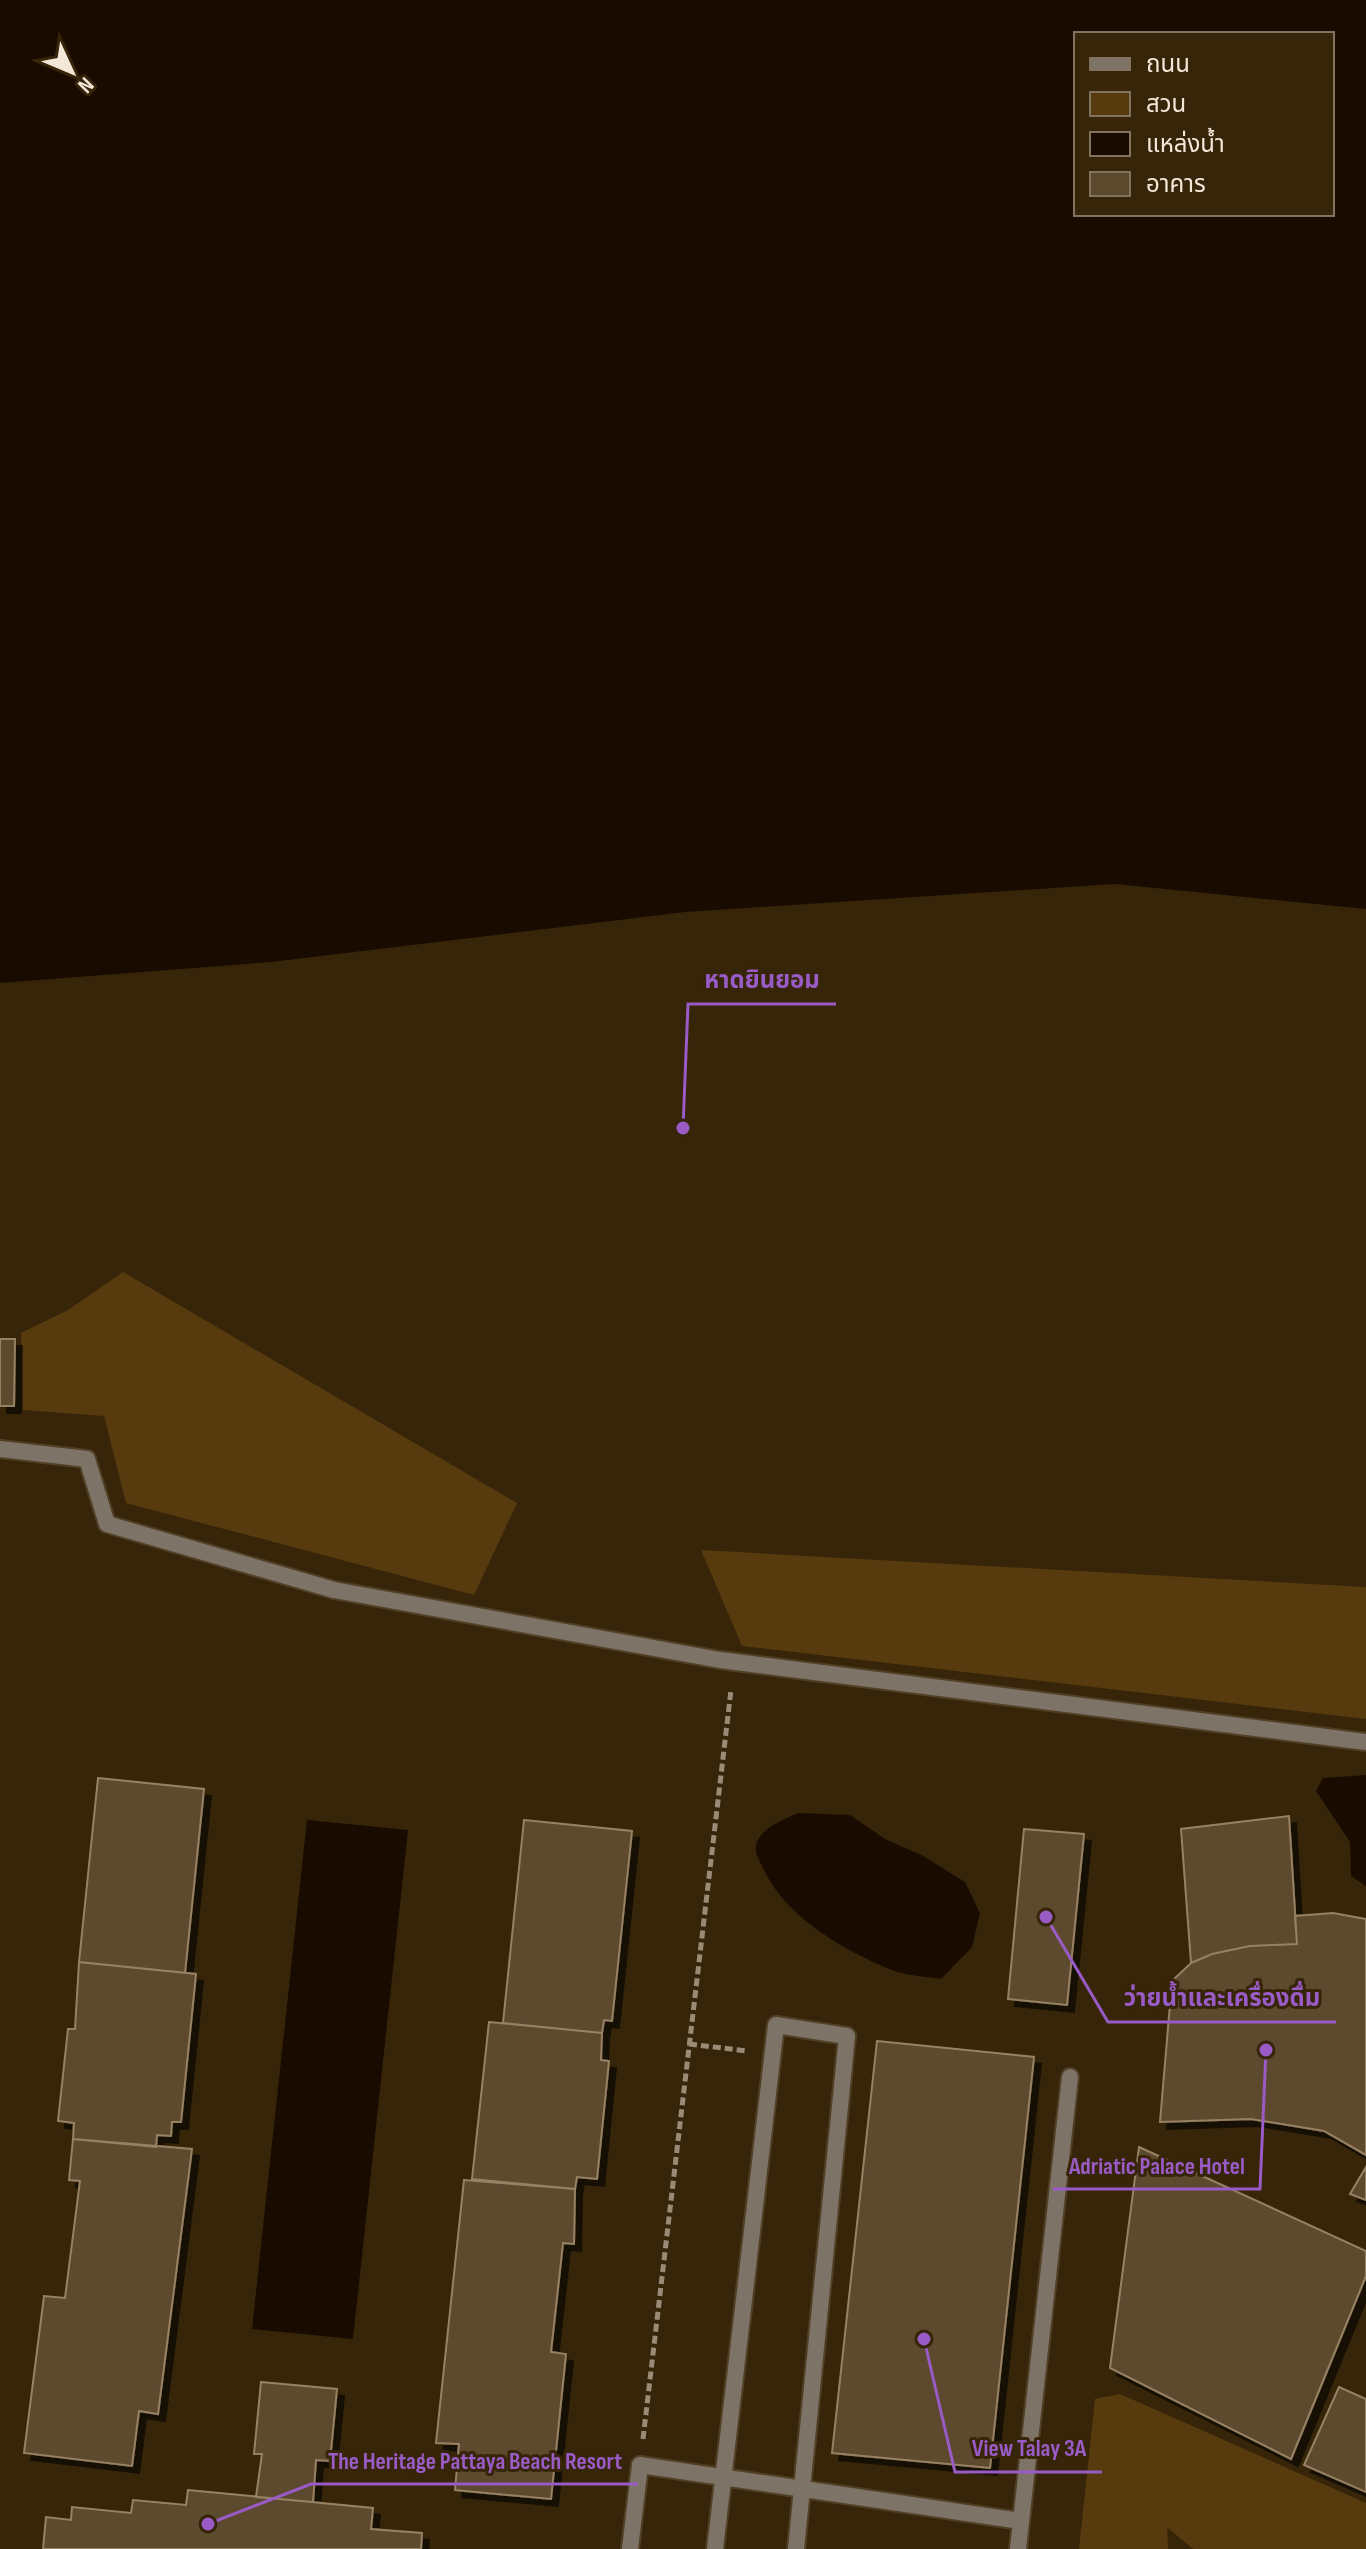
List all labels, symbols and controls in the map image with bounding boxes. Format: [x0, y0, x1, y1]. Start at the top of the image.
north arrow [32, 32, 112, 112]
legend [1074, 32, 1334, 216]
text: ถนน [1146, 50, 1190, 79]
text: N [72, 71, 99, 98]
text: สวน [1146, 90, 1186, 119]
text: แหล่งน้ำ [1146, 127, 1225, 159]
text: อาคาร [1146, 170, 1206, 199]
callout: หาดยินยอม [688, 956, 836, 1004]
text: หาดยินยอม [704, 966, 820, 995]
callout: ว่ายน้ำและเครื่องดื่ม [1108, 1974, 1336, 2022]
text: ว่ายน้ำและเครื่องดื่ม [1124, 1981, 1320, 2013]
callout: Adriatic Palace Hotel [1053, 2141, 1260, 2189]
text: Adriatic Palace Hotel [1068, 2152, 1245, 2181]
callout: View Talay 3A [955, 2424, 1102, 2472]
text: View Talay 3A [972, 2434, 1087, 2463]
callout: The Heritage Pattaya Beach Resort [311, 2436, 638, 2484]
text: The Heritage Pattaya Beach Resort [328, 2447, 622, 2476]

